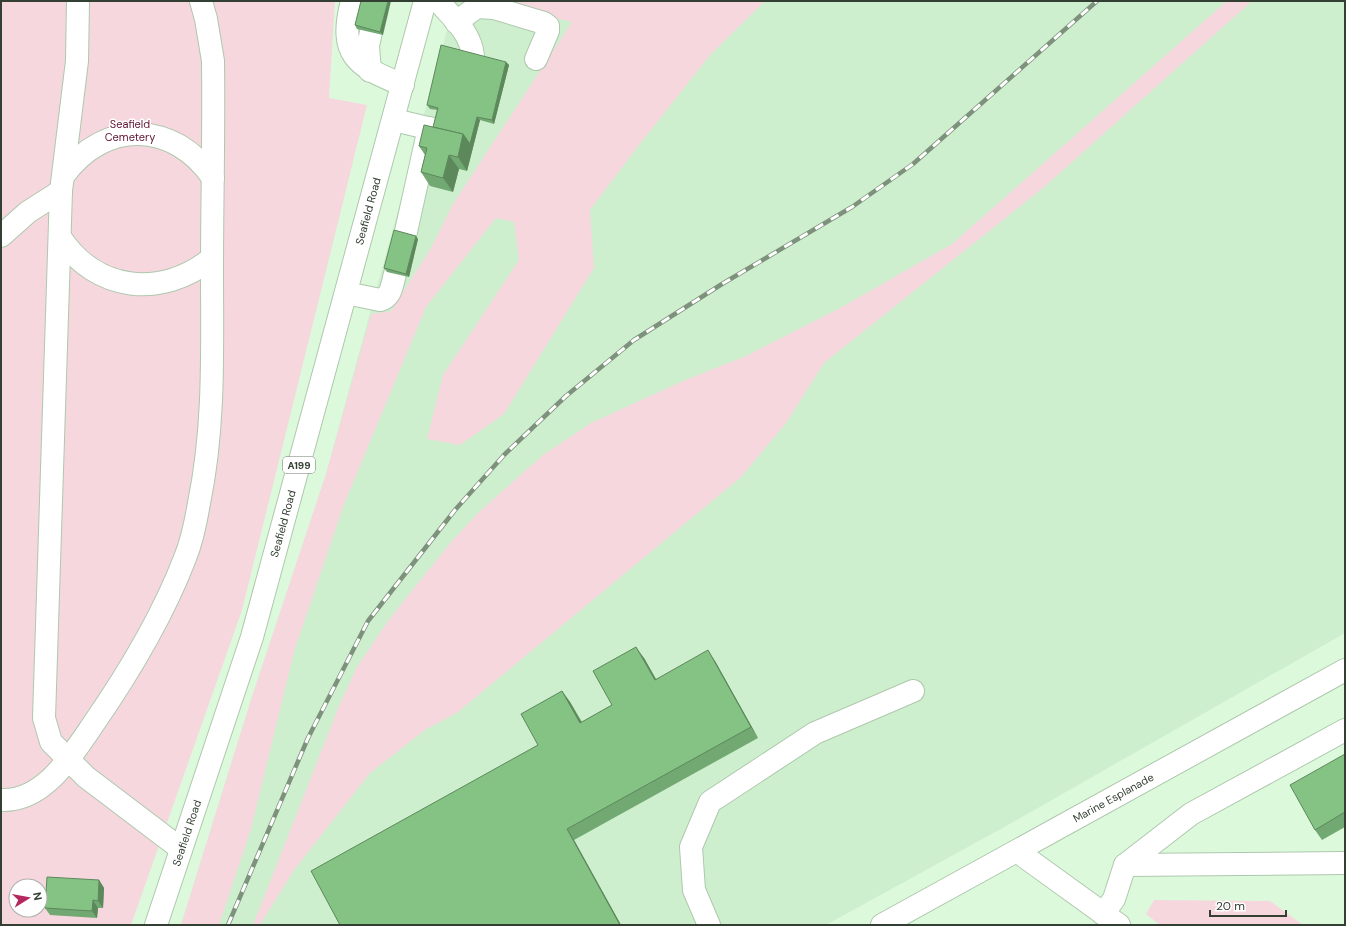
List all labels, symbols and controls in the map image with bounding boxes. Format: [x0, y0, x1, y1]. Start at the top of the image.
park label: Seafield Cemetery [105, 117, 155, 144]
street label: Seafield Road [352, 176, 384, 246]
road number: A199 [283, 457, 315, 473]
street label: Seafield Road [267, 488, 299, 559]
street label: Marine Esplanade [1070, 770, 1156, 825]
street label: Seafield Road [169, 798, 204, 868]
north arrow [8, 878, 48, 918]
text: N [30, 891, 45, 901]
scale bar [1210, 892, 1286, 918]
text: 20 m [1216, 898, 1245, 914]

